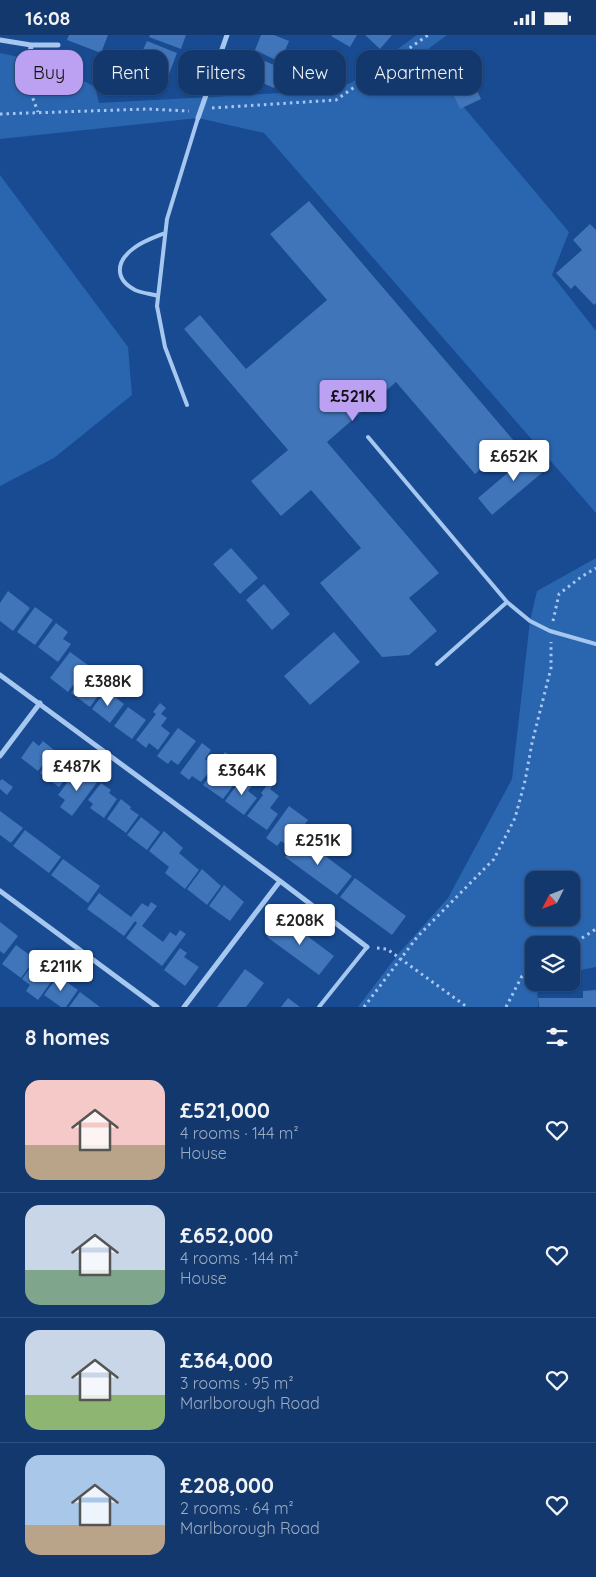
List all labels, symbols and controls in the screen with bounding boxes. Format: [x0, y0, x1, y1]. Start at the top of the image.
text: 16:08 [25, 6, 70, 30]
chip: Buy [15, 50, 83, 95]
chip: Rent [93, 50, 168, 95]
chip: Filters [178, 50, 264, 95]
chip: New [274, 50, 346, 95]
chip: Apartment [356, 50, 482, 95]
pin: £521K [318, 379, 388, 422]
text: £521K [330, 386, 376, 406]
pin: £652K [479, 439, 549, 482]
text: £652K [490, 446, 538, 466]
pin: £388K [73, 665, 143, 707]
text: £388K [85, 671, 131, 691]
pin: £487K [42, 749, 112, 792]
pin: £364K [207, 753, 277, 796]
text: £487K [53, 756, 101, 776]
text: £364K [218, 760, 266, 780]
pin: £251K [283, 823, 353, 866]
text: £251K [295, 830, 341, 850]
north arrow [525, 871, 580, 926]
map controls [525, 871, 580, 991]
pin: £208K [265, 903, 335, 946]
text: £208K [276, 910, 324, 930]
button: layers [525, 936, 580, 991]
pin: £211K [26, 949, 96, 992]
text: £211K [40, 956, 82, 976]
icon: filters [543, 1023, 571, 1051]
text: 8 homes [25, 1024, 110, 1050]
text: £521,000 [180, 1097, 270, 1123]
icon: home [65, 1100, 125, 1160]
icon: heart [543, 1116, 571, 1144]
text: 4 rooms · 144 m² [180, 1123, 298, 1143]
text: House [180, 1143, 227, 1163]
text: £652,000 [180, 1222, 273, 1248]
icon: home [65, 1225, 125, 1285]
icon: heart [543, 1241, 571, 1269]
text: 4 rooms · 144 m² [180, 1248, 298, 1268]
text: House [180, 1268, 227, 1288]
text: £364,000 [180, 1347, 273, 1373]
icon: home [65, 1350, 125, 1410]
icon: heart [543, 1366, 571, 1394]
text: 3 rooms · 95 m² [180, 1373, 294, 1393]
text: Marlborough Road [180, 1393, 320, 1413]
text: £208,000 [180, 1472, 274, 1498]
icon: home [65, 1475, 125, 1535]
icon: heart [543, 1491, 571, 1519]
text: 2 rooms · 64 m² [180, 1498, 294, 1518]
text: Marlborough Road [180, 1518, 320, 1538]

